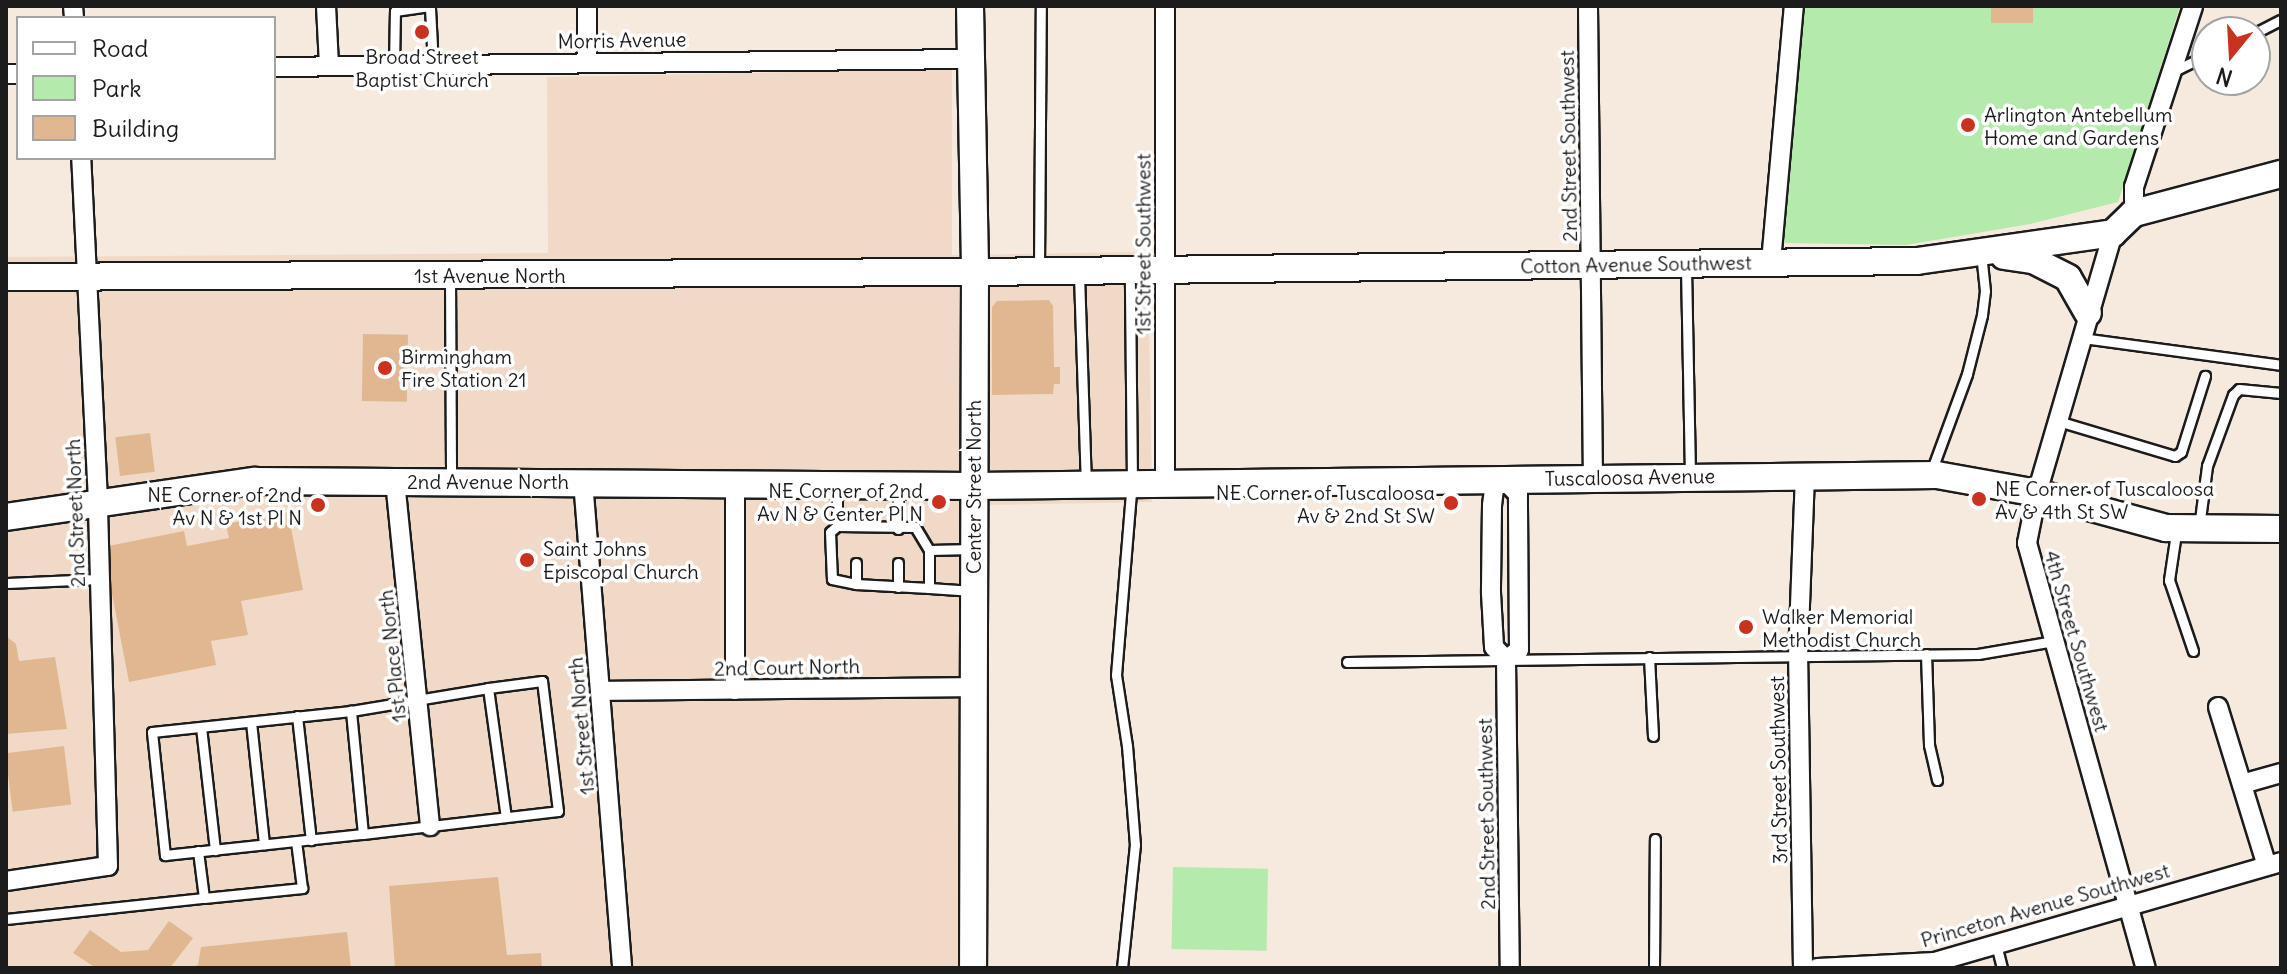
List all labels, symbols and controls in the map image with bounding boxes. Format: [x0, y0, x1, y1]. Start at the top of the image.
legend [16, 16, 276, 160]
north arrow [2191, 16, 2271, 96]
marker: Broad Street Baptist Church [413, 23, 431, 41]
street label: Morris Avenue [557, 27, 687, 53]
text: Road [92, 33, 148, 63]
place label: Broad Street Baptist Church [355, 44, 489, 91]
street label: 2nd Street Southwest [1554, 50, 1582, 242]
text: N [2213, 61, 2236, 93]
text: Park [92, 73, 142, 103]
place label: Arlington Antebellum Home and Gardens [1984, 102, 2173, 149]
text: Building [92, 113, 179, 143]
marker: Arlington Antebellum Home and Gardens [1959, 116, 1977, 134]
street label: 1st Street Southwest [1131, 153, 1155, 335]
street label: Cotton Avenue Southwest [1520, 250, 1752, 278]
street label: 1st Avenue North [414, 263, 566, 287]
place label: Birmingham Fire Station 21 [401, 344, 527, 391]
marker: Birmingham Fire Station 21 [376, 359, 394, 377]
street label: Center Street North [961, 400, 985, 574]
street label: 2nd Street North [60, 438, 90, 588]
street label: Tuscaloosa Avenue [1545, 464, 1715, 490]
street label: 2nd Avenue North [407, 469, 569, 493]
place label: NE Corner of Tuscaloosa Av & 4th St SW [1995, 476, 2214, 523]
place label: NE Corner of 2nd Av N & Center Pl N [757, 478, 923, 525]
place label: NE Corner of Tuscaloosa Av & 2nd St SW [1216, 480, 1435, 527]
place label: NE Corner of 2nd Av N & 1st Pl N [147, 482, 302, 529]
marker: NE Corner of Tuscaloosa Av & 4th St SW [1970, 490, 1988, 508]
marker: NE Corner of 2nd Av N & Center Pl N [930, 493, 948, 511]
marker: NE Corner of Tuscaloosa Av & 2nd St SW [1442, 494, 1460, 512]
marker: NE Corner of 2nd Av N & 1st Pl N [309, 496, 327, 514]
place label: Saint Johns Episcopal Church [543, 536, 699, 583]
street label: 4th Street Southwest [2040, 548, 2114, 734]
marker: Saint Johns Episcopal Church [518, 551, 536, 569]
street label: 1st Place North [373, 589, 411, 723]
place label: Walker Memorial Methodist Church [1762, 604, 1921, 651]
marker: Walker Memorial Methodist Church [1737, 618, 1755, 636]
street label: 2nd Court North [714, 654, 860, 680]
street label: 1st Street North [563, 656, 599, 796]
street label: 3rd Street Southwest [1764, 676, 1792, 864]
street label: 2nd Street Southwest [1472, 718, 1500, 910]
street label: Princeton Avenue Southwest [1918, 858, 2172, 952]

